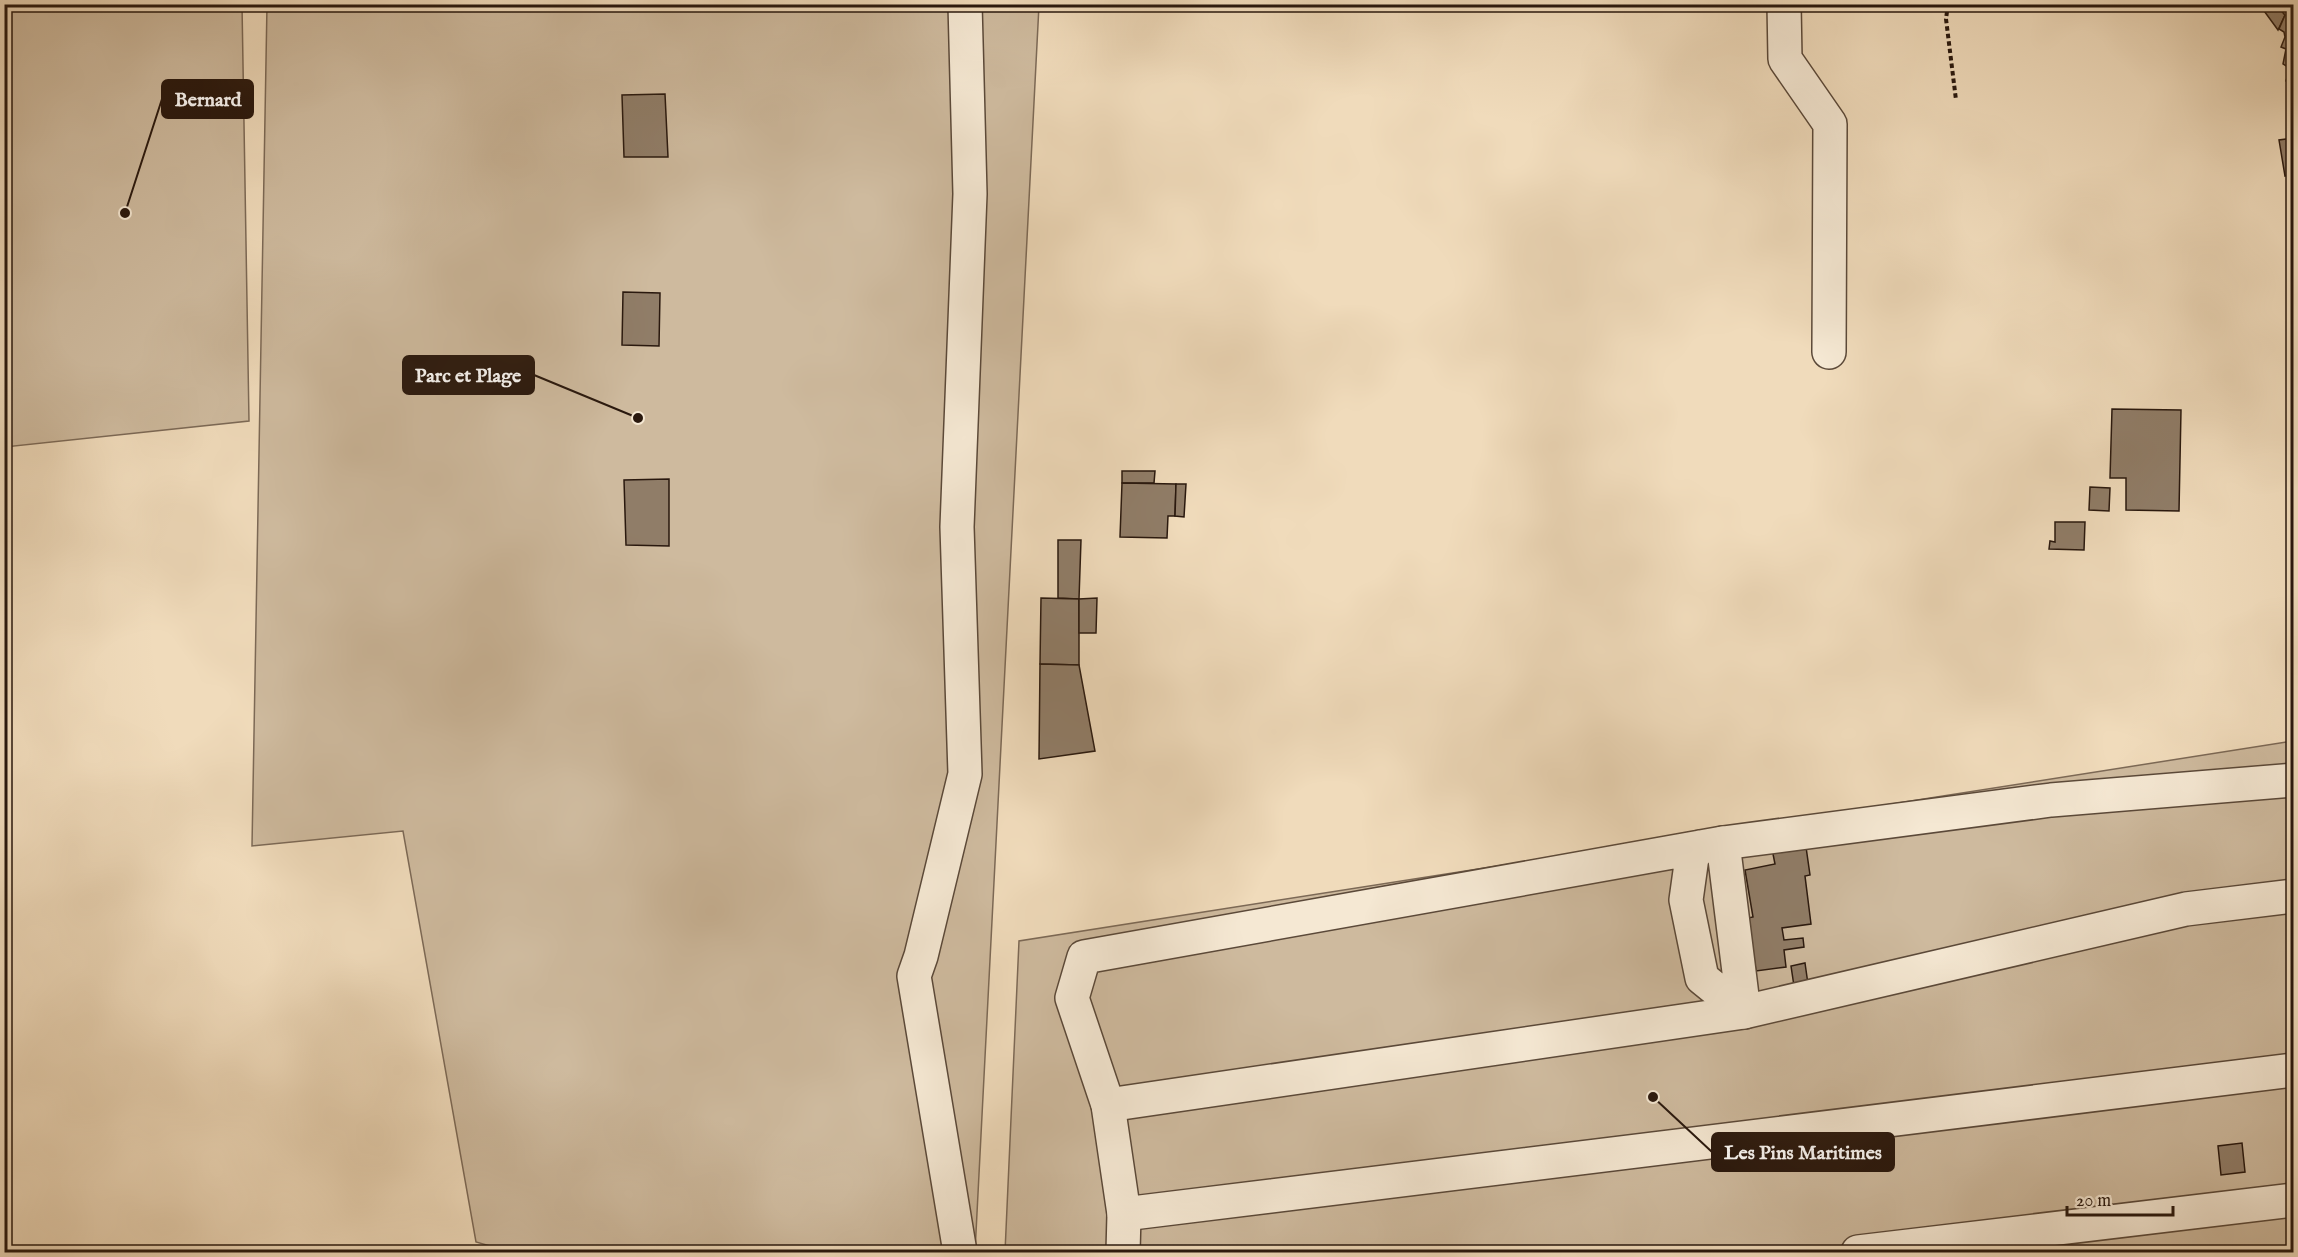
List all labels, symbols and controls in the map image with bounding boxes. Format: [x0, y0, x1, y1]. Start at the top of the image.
callout: Bernard [162, 80, 253, 118]
text: Bernard [174, 88, 243, 113]
callout: Parc et Plage [403, 356, 534, 394]
text: Parc et Plage [415, 364, 522, 389]
callout: Les Pins Maritimes [1712, 1133, 1894, 1171]
text: Les Pins Maritimes [1724, 1141, 1882, 1166]
scale bar [2067, 1179, 2174, 1217]
text: 20 m [2076, 1190, 2111, 1213]

